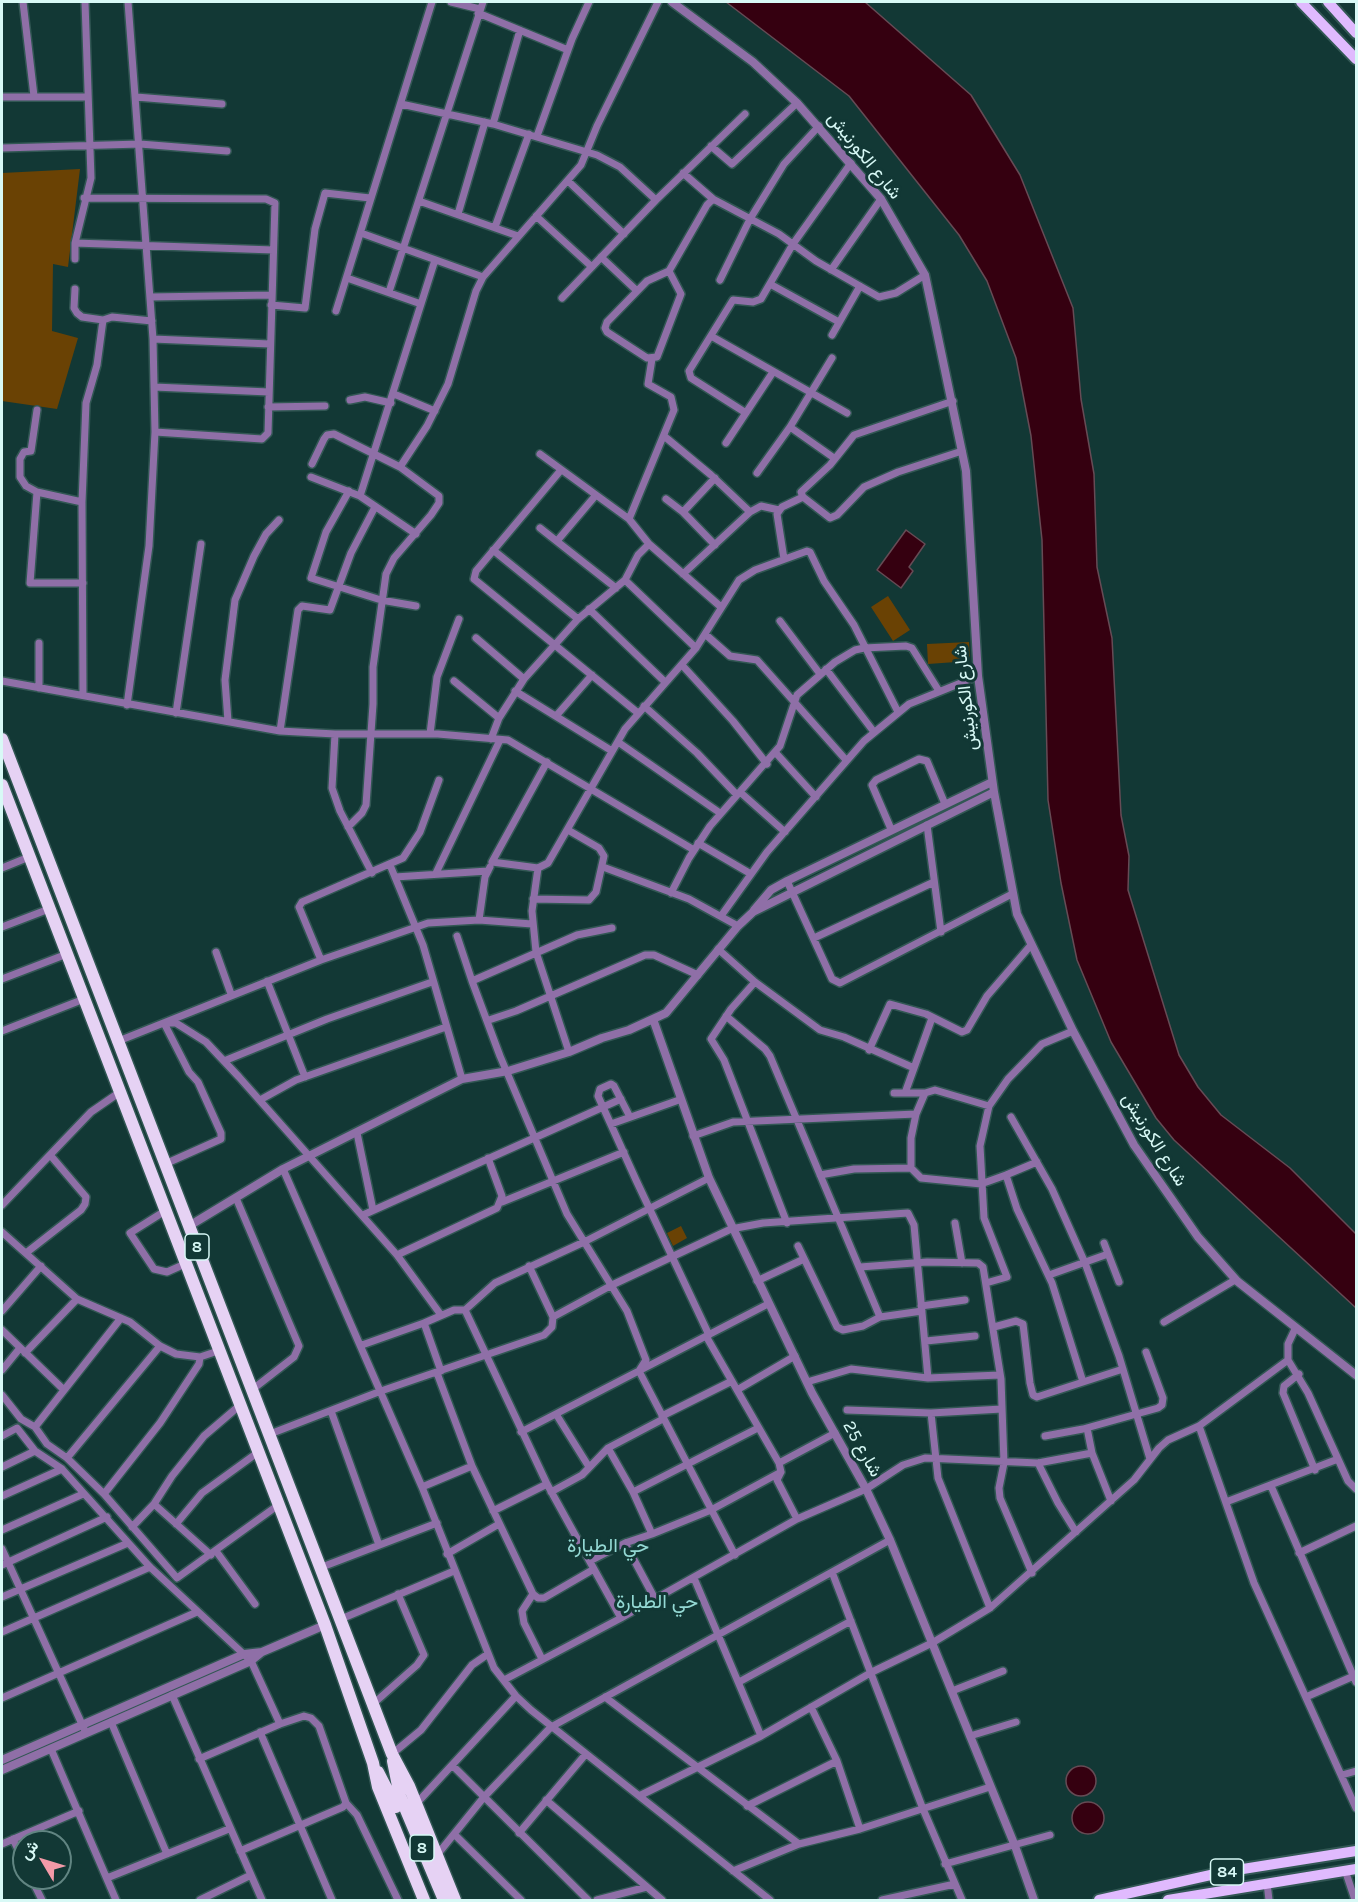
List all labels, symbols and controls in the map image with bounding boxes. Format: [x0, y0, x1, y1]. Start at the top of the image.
street label: شارع الكورنيش [822, 108, 906, 204]
street label: شارع الكورنيش [950, 644, 982, 752]
street label: شارع الكورنيش [1117, 1089, 1191, 1191]
road number: 8 [185, 1234, 209, 1260]
street label: شارع 25 [838, 1417, 886, 1481]
district label: حي الطيارة [567, 1534, 649, 1558]
district label: حي الطيارة [616, 1590, 698, 1614]
north arrow [12, 1830, 72, 1890]
road number: 8 [410, 1835, 434, 1861]
text: ش [16, 1836, 42, 1863]
road number: 84 [1210, 1859, 1244, 1885]

